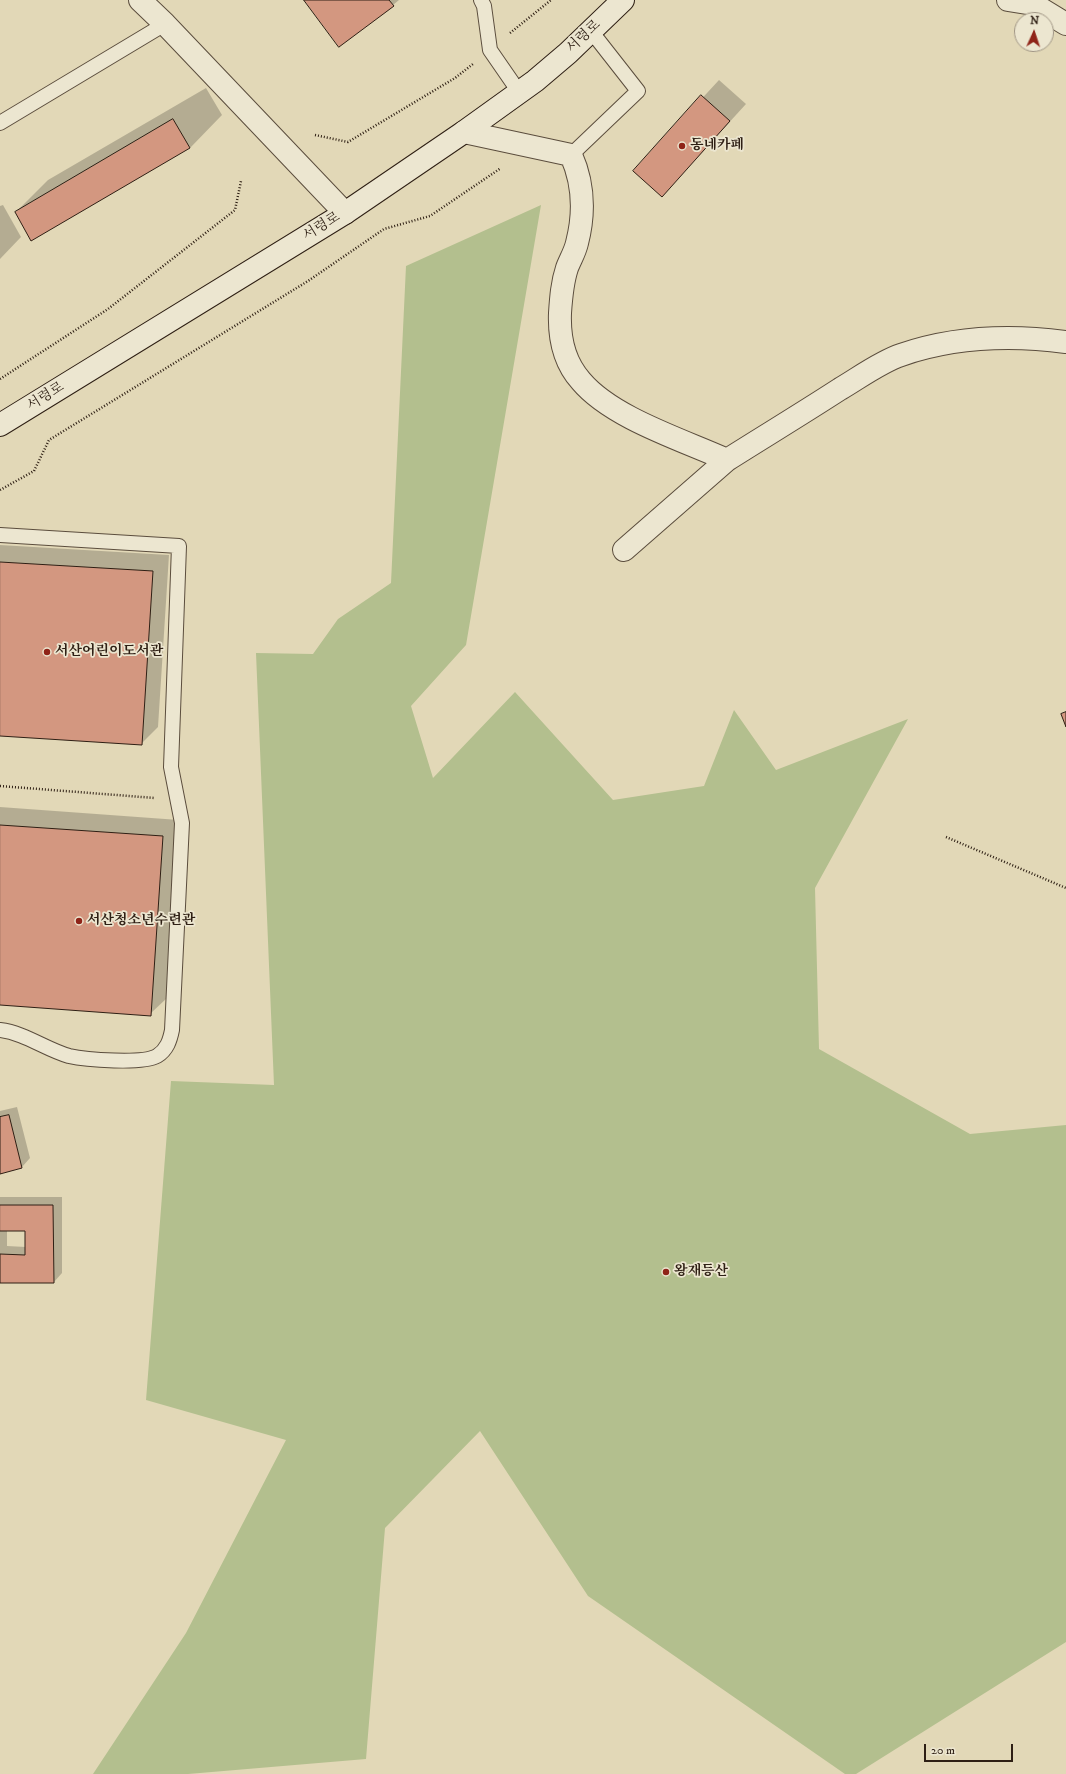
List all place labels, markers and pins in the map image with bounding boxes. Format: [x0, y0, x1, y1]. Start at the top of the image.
place label: 동네카페 [690, 138, 744, 154]
marker: 동네카페 [677, 141, 687, 151]
place label: 서산어린이도서관 [55, 644, 163, 660]
marker: 서산어린이도서관 [42, 647, 52, 657]
place label: 서산청소년수련관 [87, 913, 195, 929]
marker: 서산청소년수련관 [74, 916, 84, 926]
place label: 왕재등산 [674, 1264, 728, 1280]
marker: 왕재등산 [661, 1267, 671, 1277]

